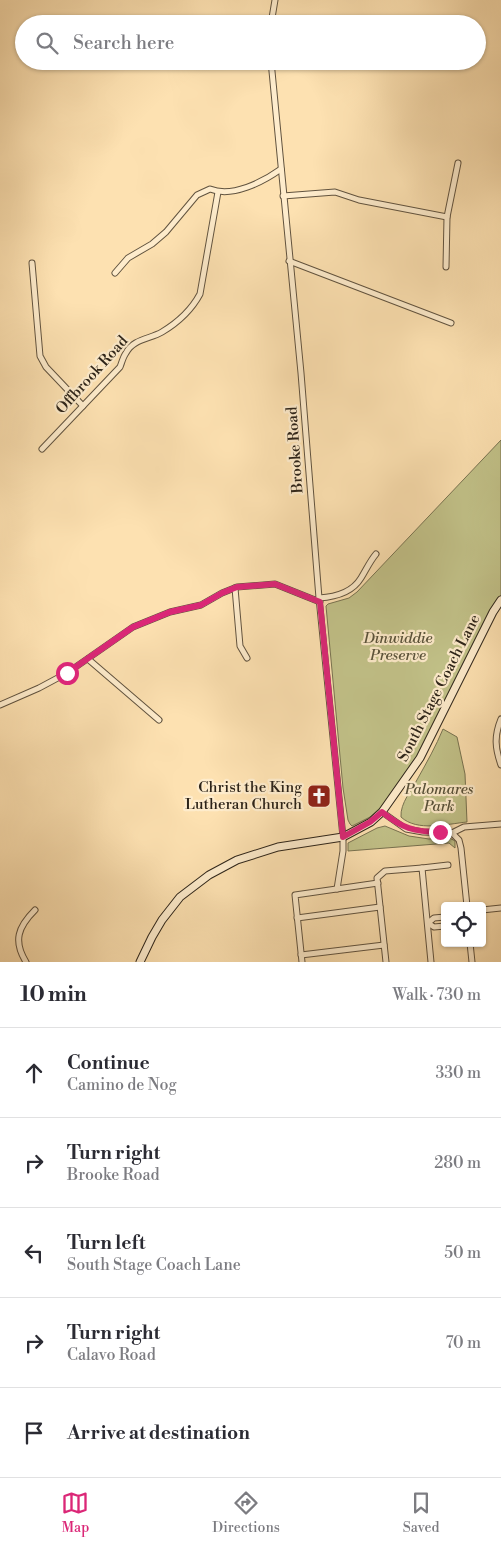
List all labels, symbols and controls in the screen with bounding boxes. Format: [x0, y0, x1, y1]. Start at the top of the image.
search box [15, 15, 486, 70]
icon: search [33, 29, 61, 57]
text: Search here [73, 31, 174, 55]
street label: Offbrook Road [52, 332, 132, 418]
street label: Brooke Road [282, 406, 308, 495]
street label: South Stage Coach Lane [394, 611, 484, 765]
park label: Dinwiddie Preserve [362, 629, 433, 665]
route start [56, 662, 79, 685]
place label: Christ the King Lutheran Church [185, 778, 302, 814]
park label: Palomares Park [404, 780, 474, 816]
church icon: Christ the King Lutheran Church [306, 783, 332, 809]
route end [429, 821, 452, 844]
map controls [441, 902, 486, 947]
button: locate [441, 902, 486, 947]
text: 10 min [20, 982, 87, 1008]
text: Walk · 730 m [392, 985, 481, 1005]
text: Continue [67, 1051, 150, 1075]
icon: ahead [20, 1059, 48, 1087]
text: 330 m [435, 1063, 481, 1083]
text: Camino de Nog [67, 1075, 177, 1095]
text: Turn right [67, 1141, 160, 1165]
icon: right [20, 1149, 48, 1177]
text: 280 m [434, 1153, 481, 1173]
text: Brooke Road [67, 1165, 160, 1185]
text: Turn left [67, 1231, 146, 1255]
icon: left [20, 1239, 48, 1267]
text: 50 m [444, 1243, 481, 1263]
text: South Stage Coach Lane [67, 1255, 241, 1275]
text: Turn right [67, 1321, 160, 1345]
icon: right [20, 1329, 48, 1357]
text: 70 m [445, 1333, 481, 1353]
text: Calavo Road [67, 1345, 156, 1365]
icon: arrive [20, 1419, 48, 1447]
text: Arrive at destination [67, 1421, 250, 1445]
tab: Map [61, 1489, 89, 1537]
tab: Directions [212, 1489, 280, 1537]
tab: Saved [403, 1489, 440, 1537]

